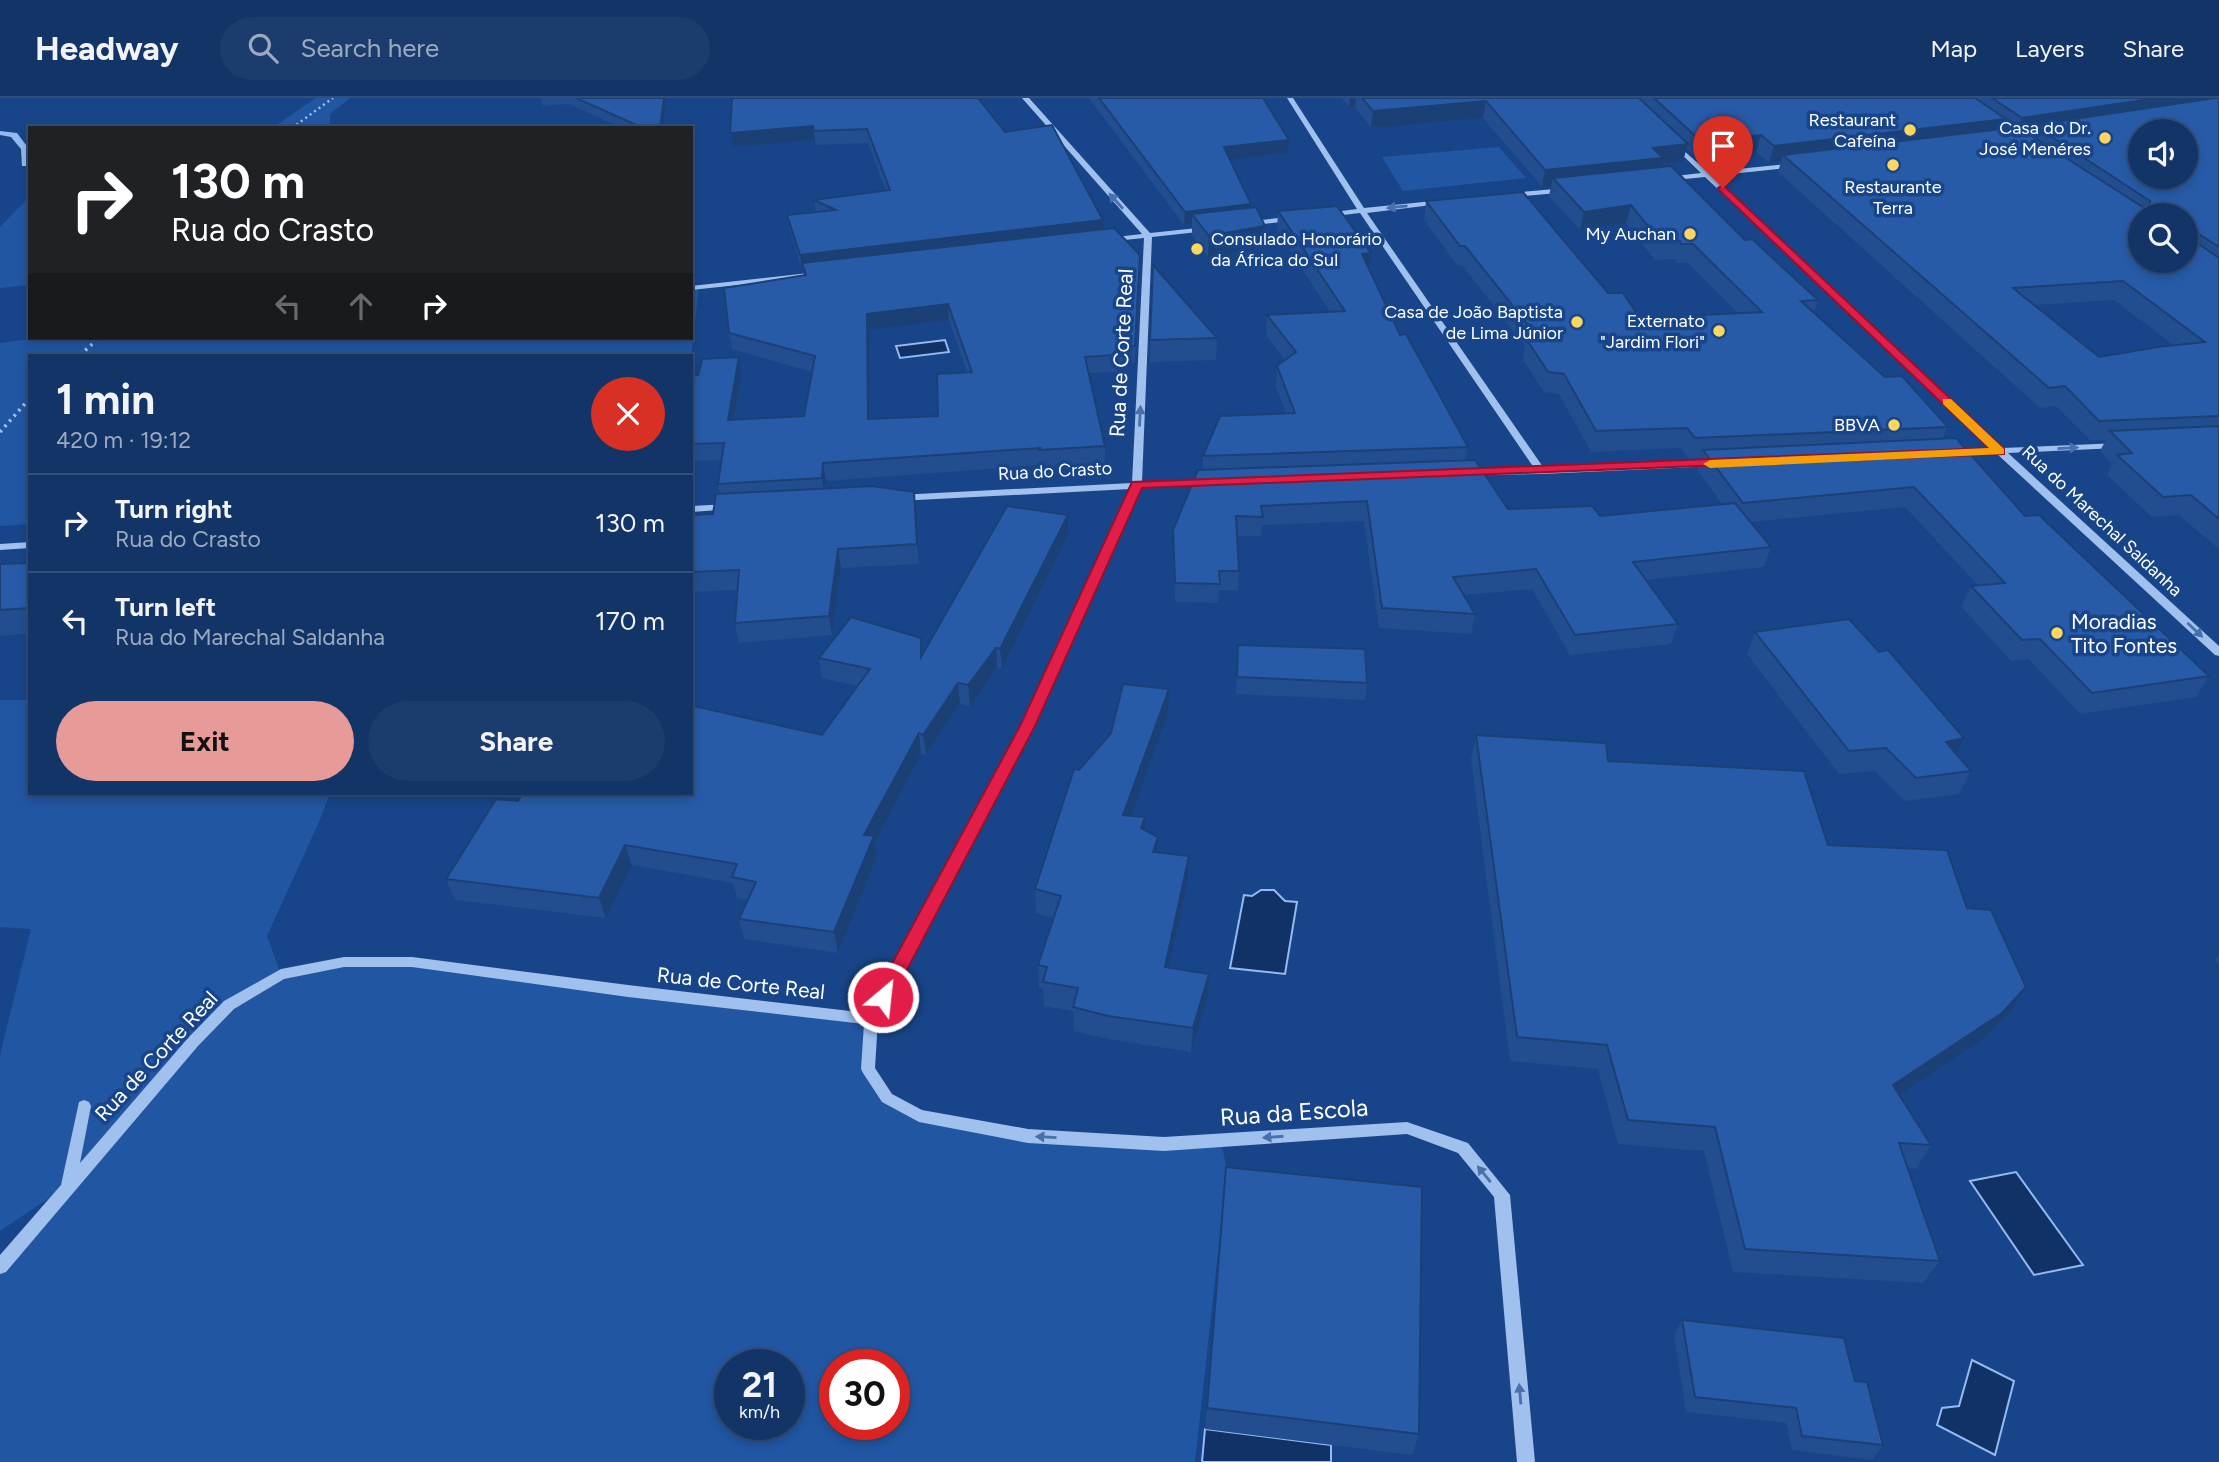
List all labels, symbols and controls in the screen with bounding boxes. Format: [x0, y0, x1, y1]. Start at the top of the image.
search box [220, 17, 710, 80]
text: Headway [35, 29, 178, 68]
icon: search [244, 29, 282, 67]
text: Search here [300, 32, 439, 64]
text: Map [1930, 34, 1977, 63]
text: Layers [2015, 34, 2084, 63]
text: Share [2122, 34, 2184, 63]
place label: Restaurant Cafeína [1808, 109, 1896, 152]
pin [1693, 116, 1753, 188]
place label: Casa do Dr. José Menéres [1979, 117, 2091, 160]
map controls [2128, 119, 2198, 273]
button: sound [2128, 119, 2198, 189]
marker: Restaurant Cafeína [1902, 122, 1918, 138]
icon: arrive [1704, 127, 1742, 165]
marker: Casa do Dr. José Menéres [2097, 130, 2113, 146]
text: 130 m [171, 151, 305, 210]
icon: right [56, 154, 147, 245]
marker: Restaurante Terra [1885, 157, 1901, 173]
place label: Restaurante Terra [1844, 176, 1942, 219]
one-way arrow [1109, 193, 1125, 210]
one-way arrow [1386, 202, 1408, 213]
button: search [2128, 203, 2198, 273]
text: Rua do Crasto [171, 211, 374, 249]
place label: My Auchan [1586, 223, 1676, 245]
marker: My Auchan [1682, 226, 1698, 242]
place label: Consulado Honorário da África do Sul [1211, 228, 1382, 271]
marker: Consulado Honorário da África do Sul [1189, 241, 1205, 257]
street label: Rua de Corte Real [1104, 268, 1138, 438]
icon: left [269, 287, 307, 325]
icon: ahead [342, 287, 380, 325]
icon: right [415, 287, 453, 325]
place label: Casa de João Baptista de Lima Júnior [1384, 301, 1563, 344]
place label: Externato "Jardim Flori" [1600, 310, 1705, 353]
marker: Casa de João Baptista de Lima Júnior [1569, 314, 1585, 330]
marker: Externato "Jardim Flori" [1711, 323, 1727, 339]
text: 1 min [56, 374, 155, 425]
button: close [591, 377, 665, 451]
one-way arrow [1134, 405, 1145, 427]
place label: BBVA [1834, 414, 1880, 436]
marker: BBVA [1886, 417, 1902, 433]
text: 420 m · 19:12 [56, 426, 191, 454]
street label: Rua do Marechal Saldanha [2017, 441, 2187, 601]
one-way arrow [2057, 442, 2079, 453]
street label: Rua do Crasto [997, 457, 1113, 485]
text: Turn right [115, 493, 232, 525]
icon: right [56, 504, 94, 542]
text: 130 m [595, 507, 665, 539]
text: Rua do Crasto [115, 525, 261, 553]
text: Turn left [115, 591, 216, 623]
icon: left [56, 602, 94, 640]
text: 170 m [595, 605, 665, 637]
place label: Moradias Tito Fontes [2071, 609, 2177, 658]
one-way arrow [2186, 622, 2204, 638]
text: Rua do Marechal Saldanha [115, 623, 385, 651]
marker: Moradias Tito Fontes [2049, 625, 2065, 641]
button: Exit [56, 701, 354, 781]
button: Share [368, 701, 665, 781]
position arrow [846, 960, 920, 1034]
street label: Rua de Corte Real [656, 962, 826, 1004]
street label: Rua de Corte Real [89, 986, 223, 1126]
street label: Rua da Escola [1219, 1092, 1369, 1132]
one-way arrow [1261, 1131, 1283, 1142]
one-way arrow [1034, 1132, 1056, 1143]
one-way arrow [1477, 1165, 1492, 1183]
speed limit sign: 30 [819, 1349, 910, 1440]
text: 21 [742, 1364, 777, 1406]
one-way arrow [1514, 1383, 1525, 1405]
text: km/h [739, 1401, 780, 1423]

